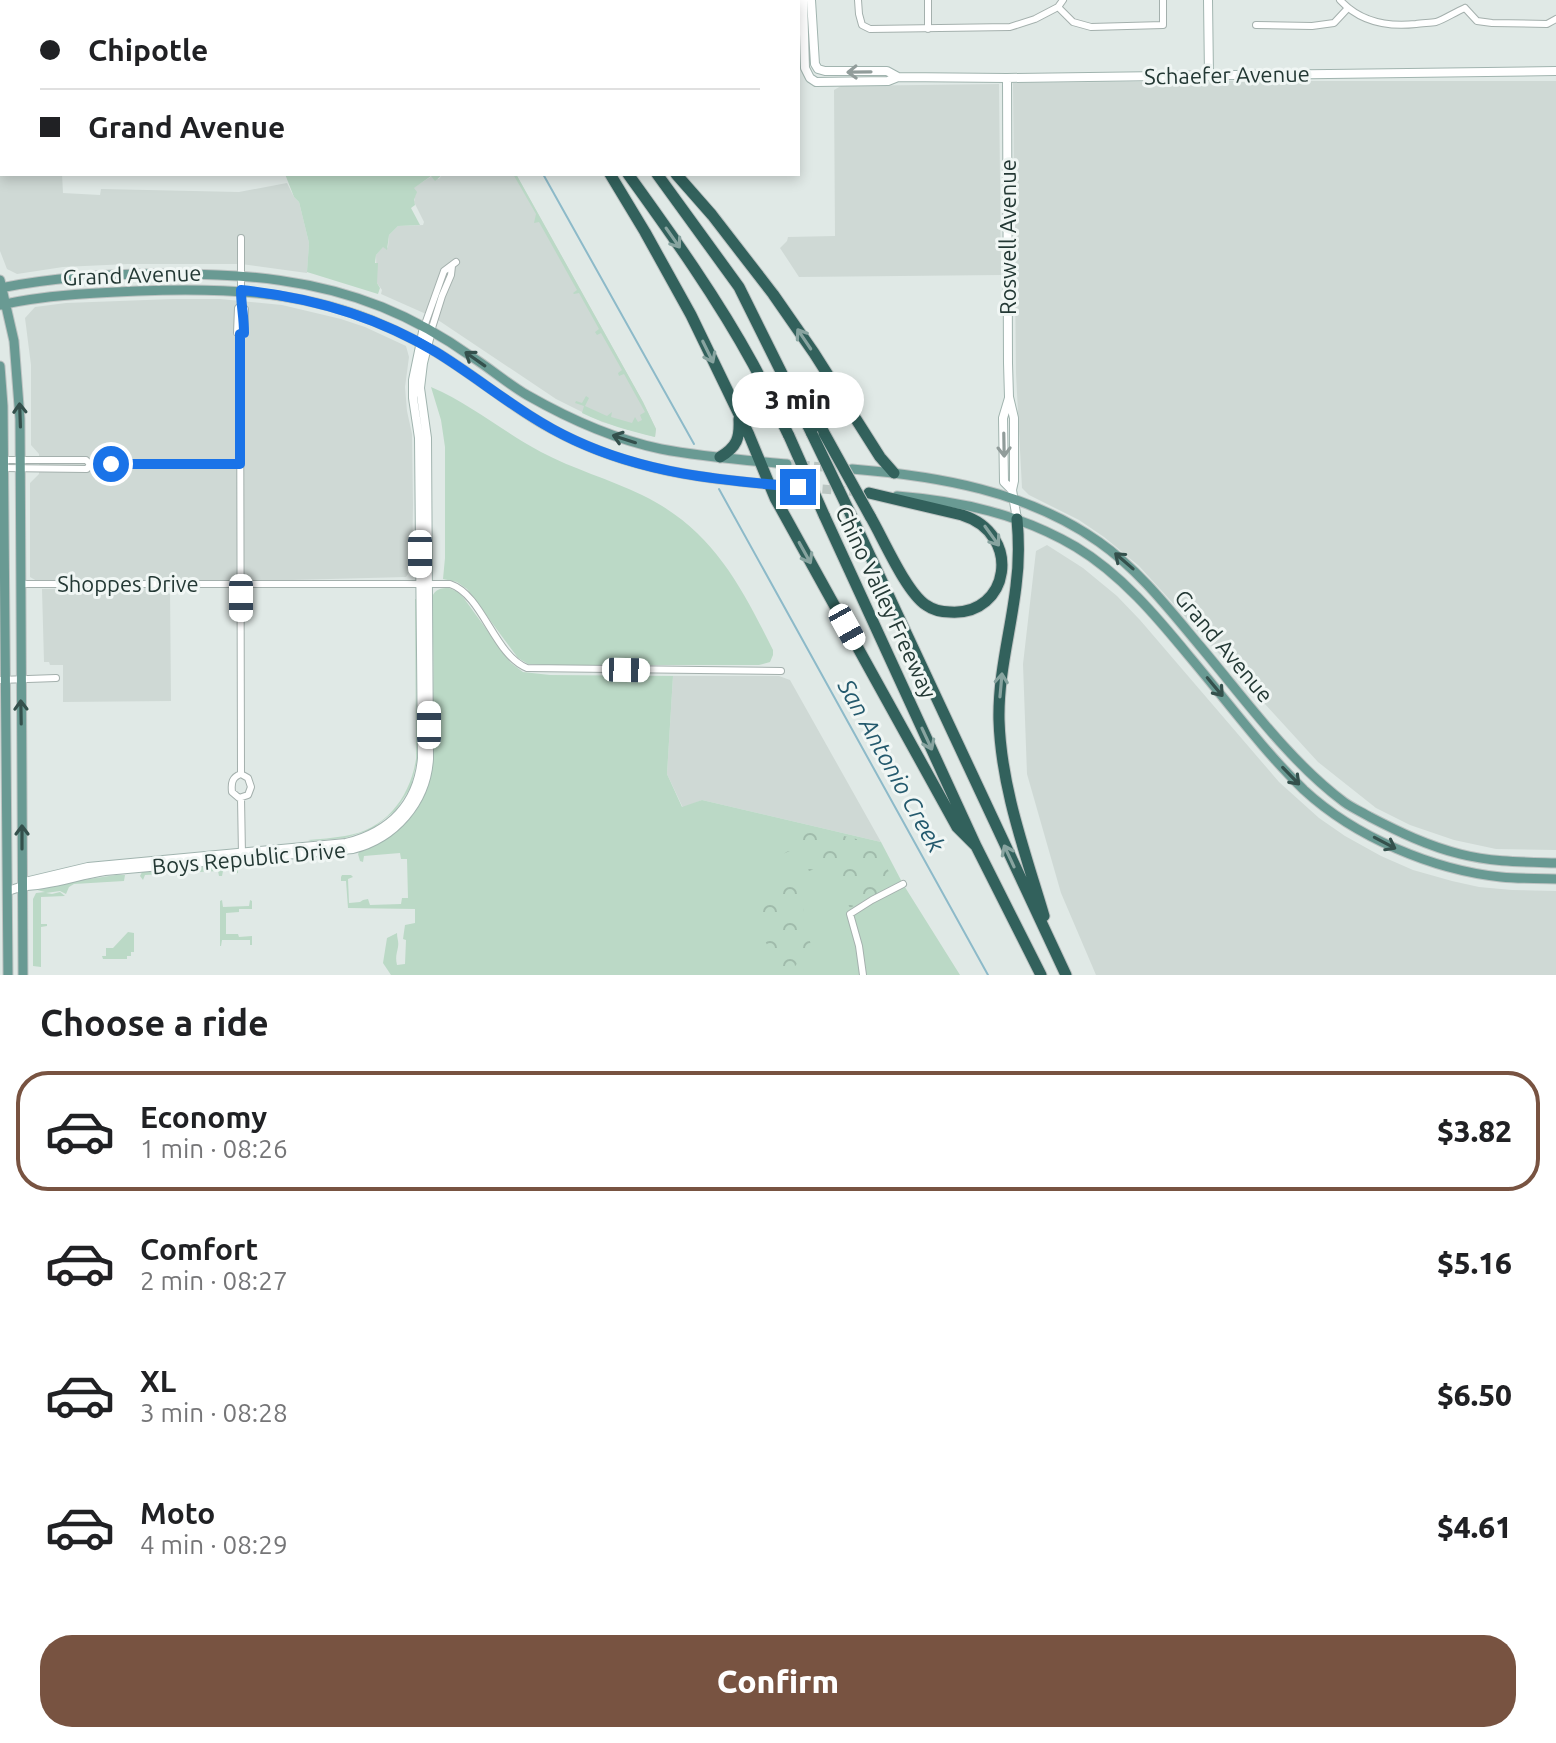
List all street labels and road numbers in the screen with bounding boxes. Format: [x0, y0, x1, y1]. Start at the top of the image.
street label: Schaefer Avenue [1144, 61, 1310, 88]
street label: Roswell Avenue [995, 159, 1020, 315]
street label: Grand Avenue [62, 260, 202, 289]
street label: Chino Valley Freeway [831, 502, 942, 702]
street label: Shoppes Drive [57, 571, 199, 596]
street label: Grand Avenue [1170, 584, 1279, 707]
street label: Boys Republic Drive [151, 837, 347, 878]

